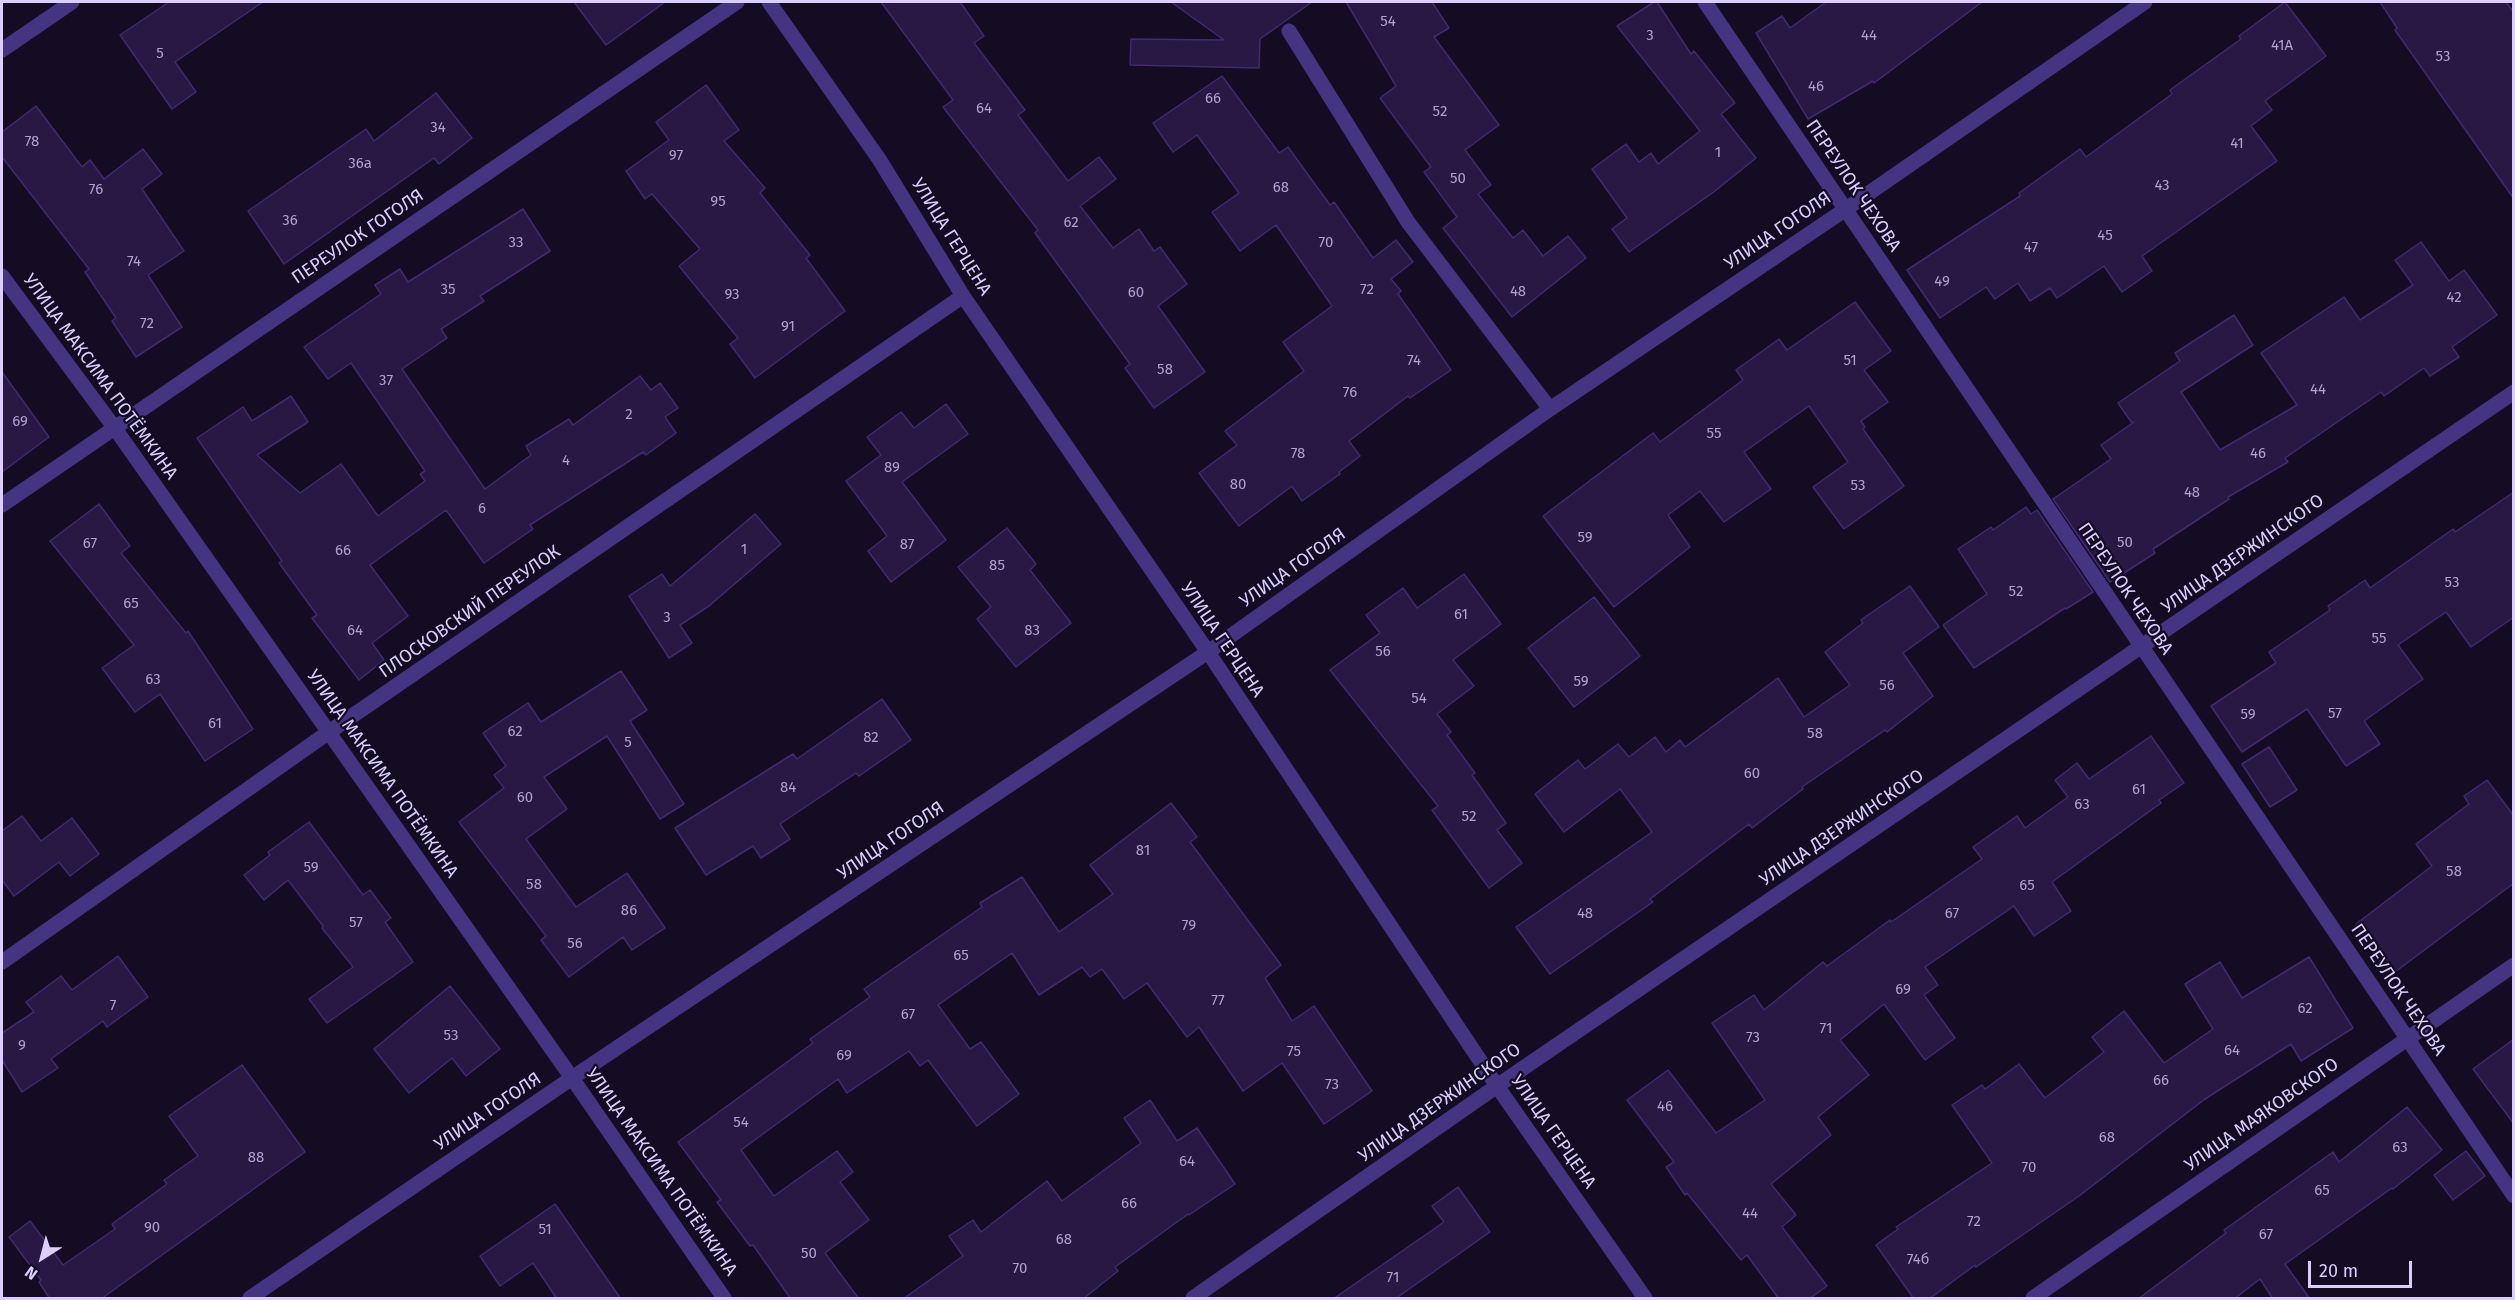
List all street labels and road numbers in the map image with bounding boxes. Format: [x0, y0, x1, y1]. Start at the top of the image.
street label: ПЕРЕУЛОК ЧЕХОВА [1801, 116, 1905, 256]
street label: УЛИЦА ГЕРЦЕНА [906, 174, 996, 300]
street label: ПЕРЕУЛОК ГОГОЛЯ [288, 185, 428, 289]
street label: УЛИЦА ГОГОЛЯ [1721, 187, 1835, 275]
street label: УЛИЦА МАКСИМА ПОТЁМКИНА [18, 270, 182, 484]
street label: УЛИЦА ДЗЕРЖИНСКОГО [2158, 490, 2328, 618]
street label: ПЕРЕУЛОК ЧЕХОВА [2073, 519, 2177, 659]
street label: УЛИЦА ГОГОЛЯ [1236, 524, 1350, 612]
street label: ПЛОСКОВСКИЙ ПЕРЕУЛОК [375, 541, 565, 683]
street label: УЛИЦА ГЕРЦЕНА [1176, 578, 1268, 702]
street label: УЛИЦА МАКСИМА ПОТЁМКИНА [302, 666, 462, 882]
street label: УЛИЦА ДЗЕРЖИНСКОГО [1756, 765, 1928, 891]
street label: УЛИЦА ГОГОЛЯ [834, 797, 948, 885]
street label: ПЕРЕУЛОК ЧЕХОВА [2346, 920, 2450, 1060]
street label: УЛИЦА ДЗЕРЖИНСКОГО [1355, 1039, 1525, 1167]
street label: УЛИЦА МАЯКОВСКОГО [2181, 1054, 2343, 1176]
street label: УЛИЦА МАКСИМА ПОТЁМКИНА [581, 1064, 741, 1280]
street label: УЛИЦА ГОГОЛЯ [431, 1068, 545, 1156]
street label: УЛИЦА ГЕРЦЕНА [1506, 1071, 1600, 1193]

